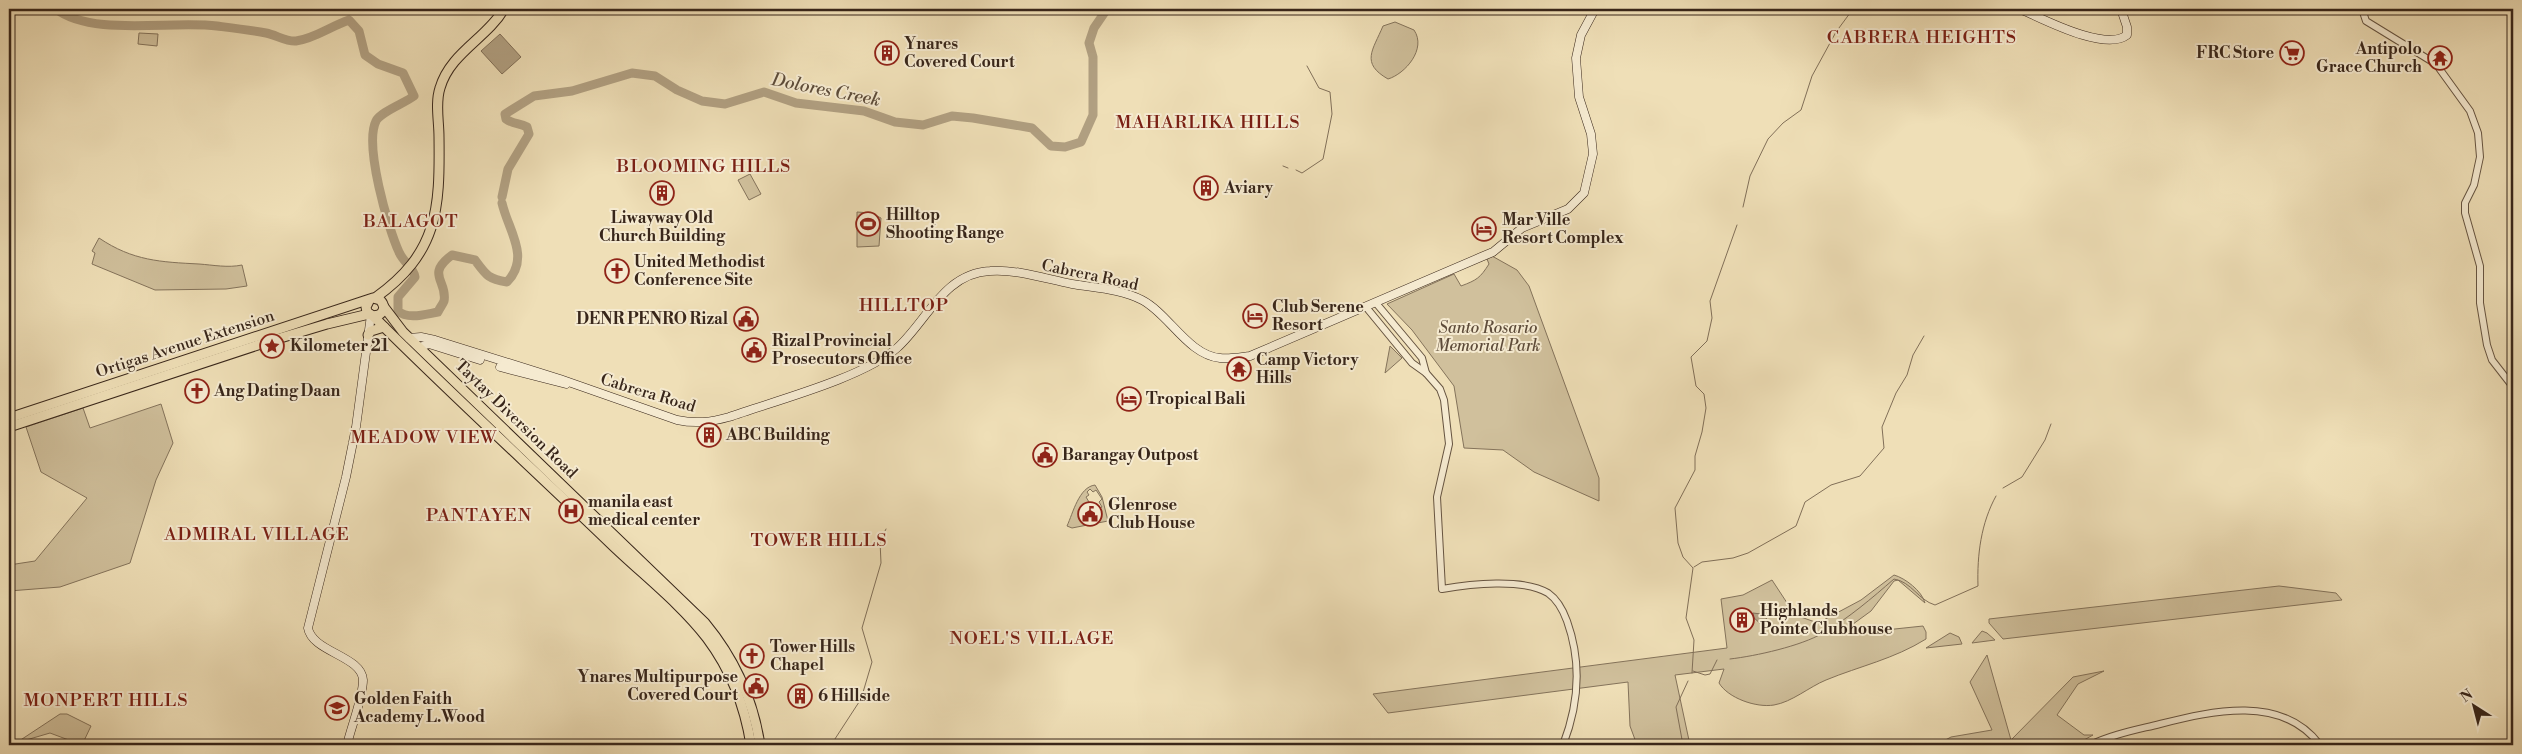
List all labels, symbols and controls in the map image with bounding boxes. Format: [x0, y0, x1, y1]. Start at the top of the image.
district label: CABRERA HEIGHTS [1827, 26, 2017, 49]
place label: Ynares Covered Court [904, 34, 1015, 72]
place label: Antipolo Grace Church [2316, 39, 2422, 77]
building icon: Ynares Covered Court [874, 40, 900, 66]
supermarket icon: FRC Store [2279, 40, 2305, 66]
place label: FRC Store [2196, 43, 2274, 63]
temple icon: Antipolo Grace Church [2427, 45, 2453, 71]
water label: Dolores Creek [769, 68, 882, 112]
district label: MAHARLIKA HILLS [1115, 111, 1301, 134]
district label: BLOOMING HILLS [616, 155, 791, 178]
building icon: Aviary [1193, 175, 1219, 201]
place label: Aviary [1223, 178, 1274, 198]
building icon: Liwayway Old Church Building [649, 180, 675, 206]
place label: Hilltop Shooting Range [886, 205, 1005, 243]
place label: Liwayway Old Church Building [599, 208, 726, 246]
district label: BALAGOT [362, 210, 459, 233]
place label: Mar Ville Resort Complex [1502, 210, 1624, 248]
sports icon: Hilltop Shooting Range [855, 211, 881, 237]
hotel icon: Mar Ville Resort Complex [1471, 216, 1497, 242]
place label: United Methodist Conference Site [634, 252, 765, 290]
street label: Cabrera Road [1040, 255, 1140, 295]
church icon: United Methodist Conference Site [604, 258, 630, 284]
district label: HILLTOP [859, 294, 949, 317]
place label: Club Serene Resort [1272, 297, 1364, 335]
hotel icon: Club Serene Resort [1242, 303, 1268, 329]
street label: Ortigas Avenue Extension [93, 306, 277, 382]
public building icon: DENR PENRO Rizal [733, 306, 759, 332]
place label: DENR PENRO Rizal [576, 309, 729, 329]
park label: Santo Rosario Memorial Park [1435, 318, 1541, 356]
place label: Rizal Provincial Prosecutors Office [772, 331, 912, 369]
place icon: Kilometer 21 [259, 333, 285, 359]
place label: Kilometer 21 [290, 336, 389, 356]
public building icon: Rizal Provincial Prosecutors Office [741, 337, 767, 363]
place label: Camp Victory Hills [1256, 350, 1359, 388]
street label: Taytay Diversion Road [451, 355, 581, 483]
temple icon: Camp Victory Hills [1226, 356, 1252, 382]
street label: Cabrera Road [598, 369, 698, 417]
church icon: Ang Dating Daan [184, 378, 210, 404]
place label: Ang Dating Daan [213, 381, 341, 401]
hotel icon: Tropical Bali [1116, 386, 1142, 412]
place label: Tropical Bali [1146, 389, 1245, 409]
building icon: ABC Building [696, 422, 722, 448]
place label: ABC Building [725, 425, 831, 445]
district label: MEADOW VIEW [351, 426, 497, 449]
public building icon: Barangay Outpost [1032, 442, 1058, 468]
place label: Barangay Outpost [1062, 445, 1199, 465]
place label: manila east medical center [588, 492, 700, 530]
place label: Glenrose Club House [1108, 495, 1195, 533]
hospital icon: manila east medical center [558, 498, 584, 524]
public building icon: Glenrose Club House [1077, 501, 1103, 527]
district label: PANTAYEN [426, 504, 532, 527]
district label: ADMIRAL VILLAGE [163, 523, 350, 546]
district label: TOWER HILLS [750, 529, 888, 552]
place label: Highlands Pointe Clubhouse [1760, 601, 1893, 639]
building icon: Highlands Pointe Clubhouse [1729, 607, 1755, 633]
district label: NOEL'S VILLAGE [950, 627, 1114, 650]
place label: Tower Hills Chapel [770, 637, 855, 675]
church icon: Tower Hills Chapel [739, 643, 765, 669]
place label: Ynares Multipurpose Covered Court [577, 667, 738, 705]
public building icon: Ynares Multipurpose Covered Court [743, 673, 769, 699]
north arrow [2450, 682, 2500, 732]
building icon: 6 Hillside [787, 683, 813, 709]
place label: 6 Hillside [818, 686, 891, 706]
text: N [2457, 686, 2477, 707]
district label: MONPERT HILLS [23, 689, 189, 712]
place label: Golden Faith Academy L.Wood [353, 689, 485, 727]
school or university icon: Golden Faith Academy L.Wood [324, 695, 350, 721]

